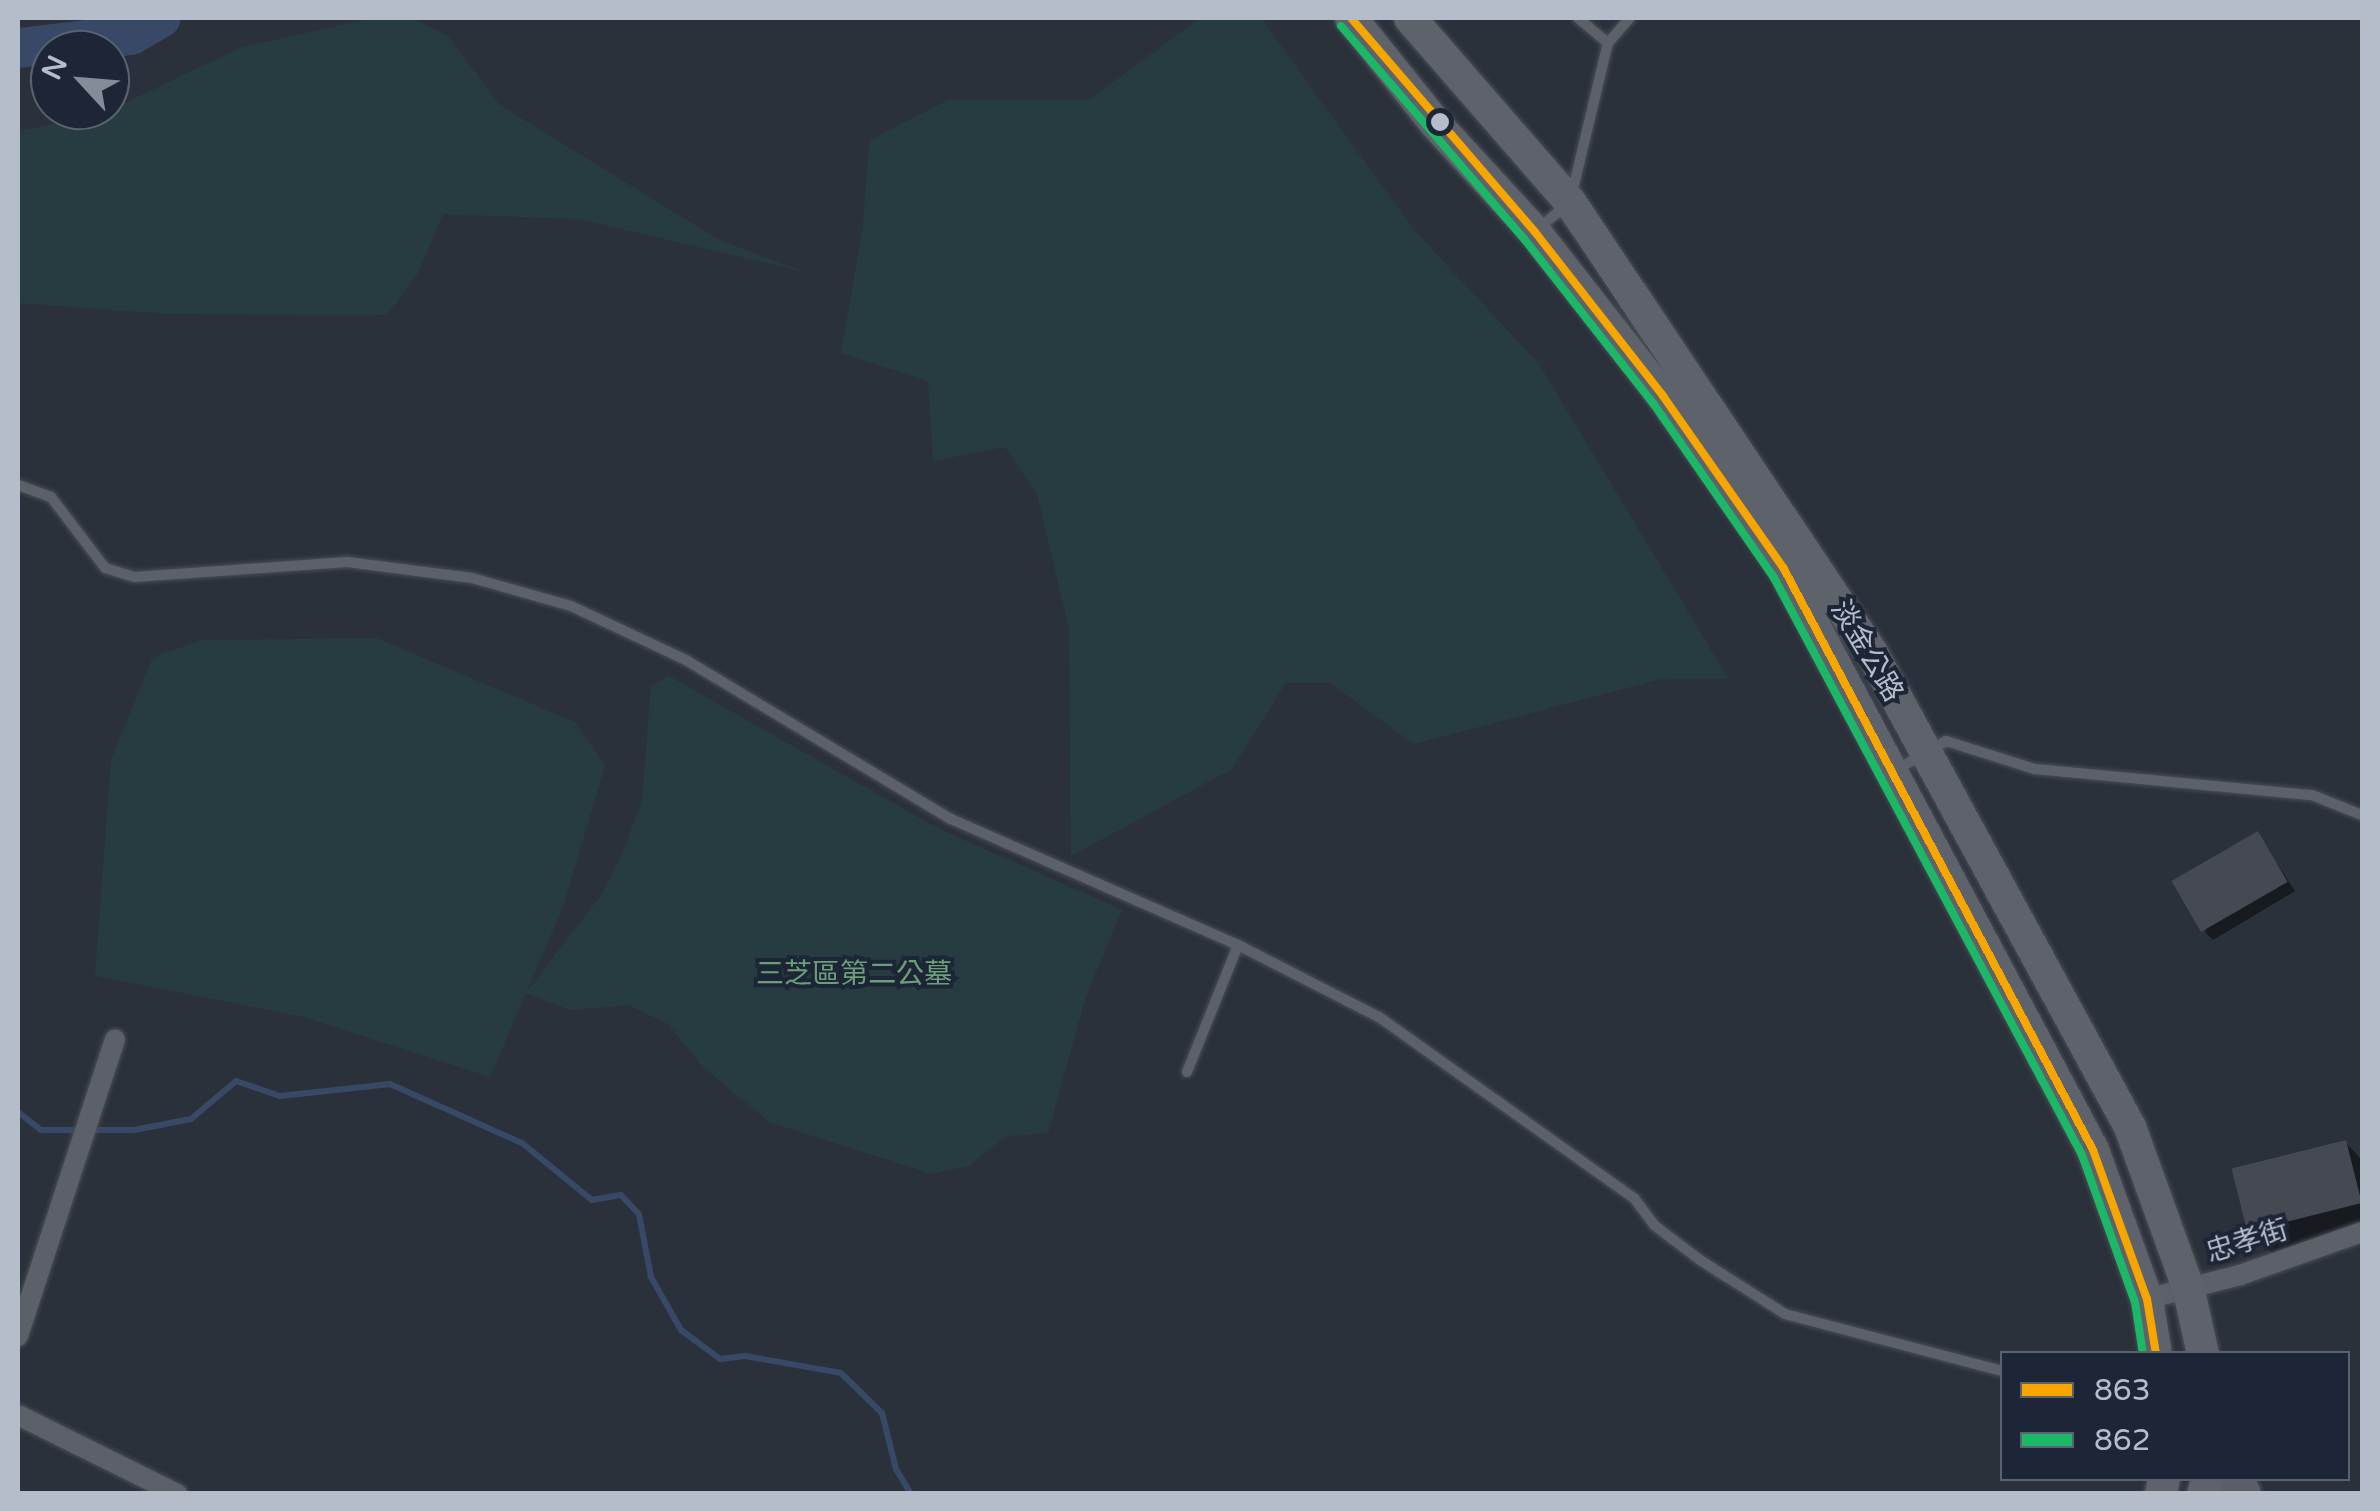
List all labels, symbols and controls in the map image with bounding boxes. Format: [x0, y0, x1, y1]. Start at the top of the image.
north arrow [30, 30, 130, 130]
text: N [35, 50, 75, 85]
unlabelled marker [1430, 112, 1450, 132]
street label: 淡金公路 [1824, 594, 1910, 708]
park label: 三芝區第二公墓 [756, 957, 952, 991]
street label: 忠孝街 [2202, 1213, 2292, 1269]
legend [2000, 1351, 2350, 1481]
text: 863 [2094, 1372, 2151, 1409]
text: 862 [2094, 1422, 2151, 1459]

